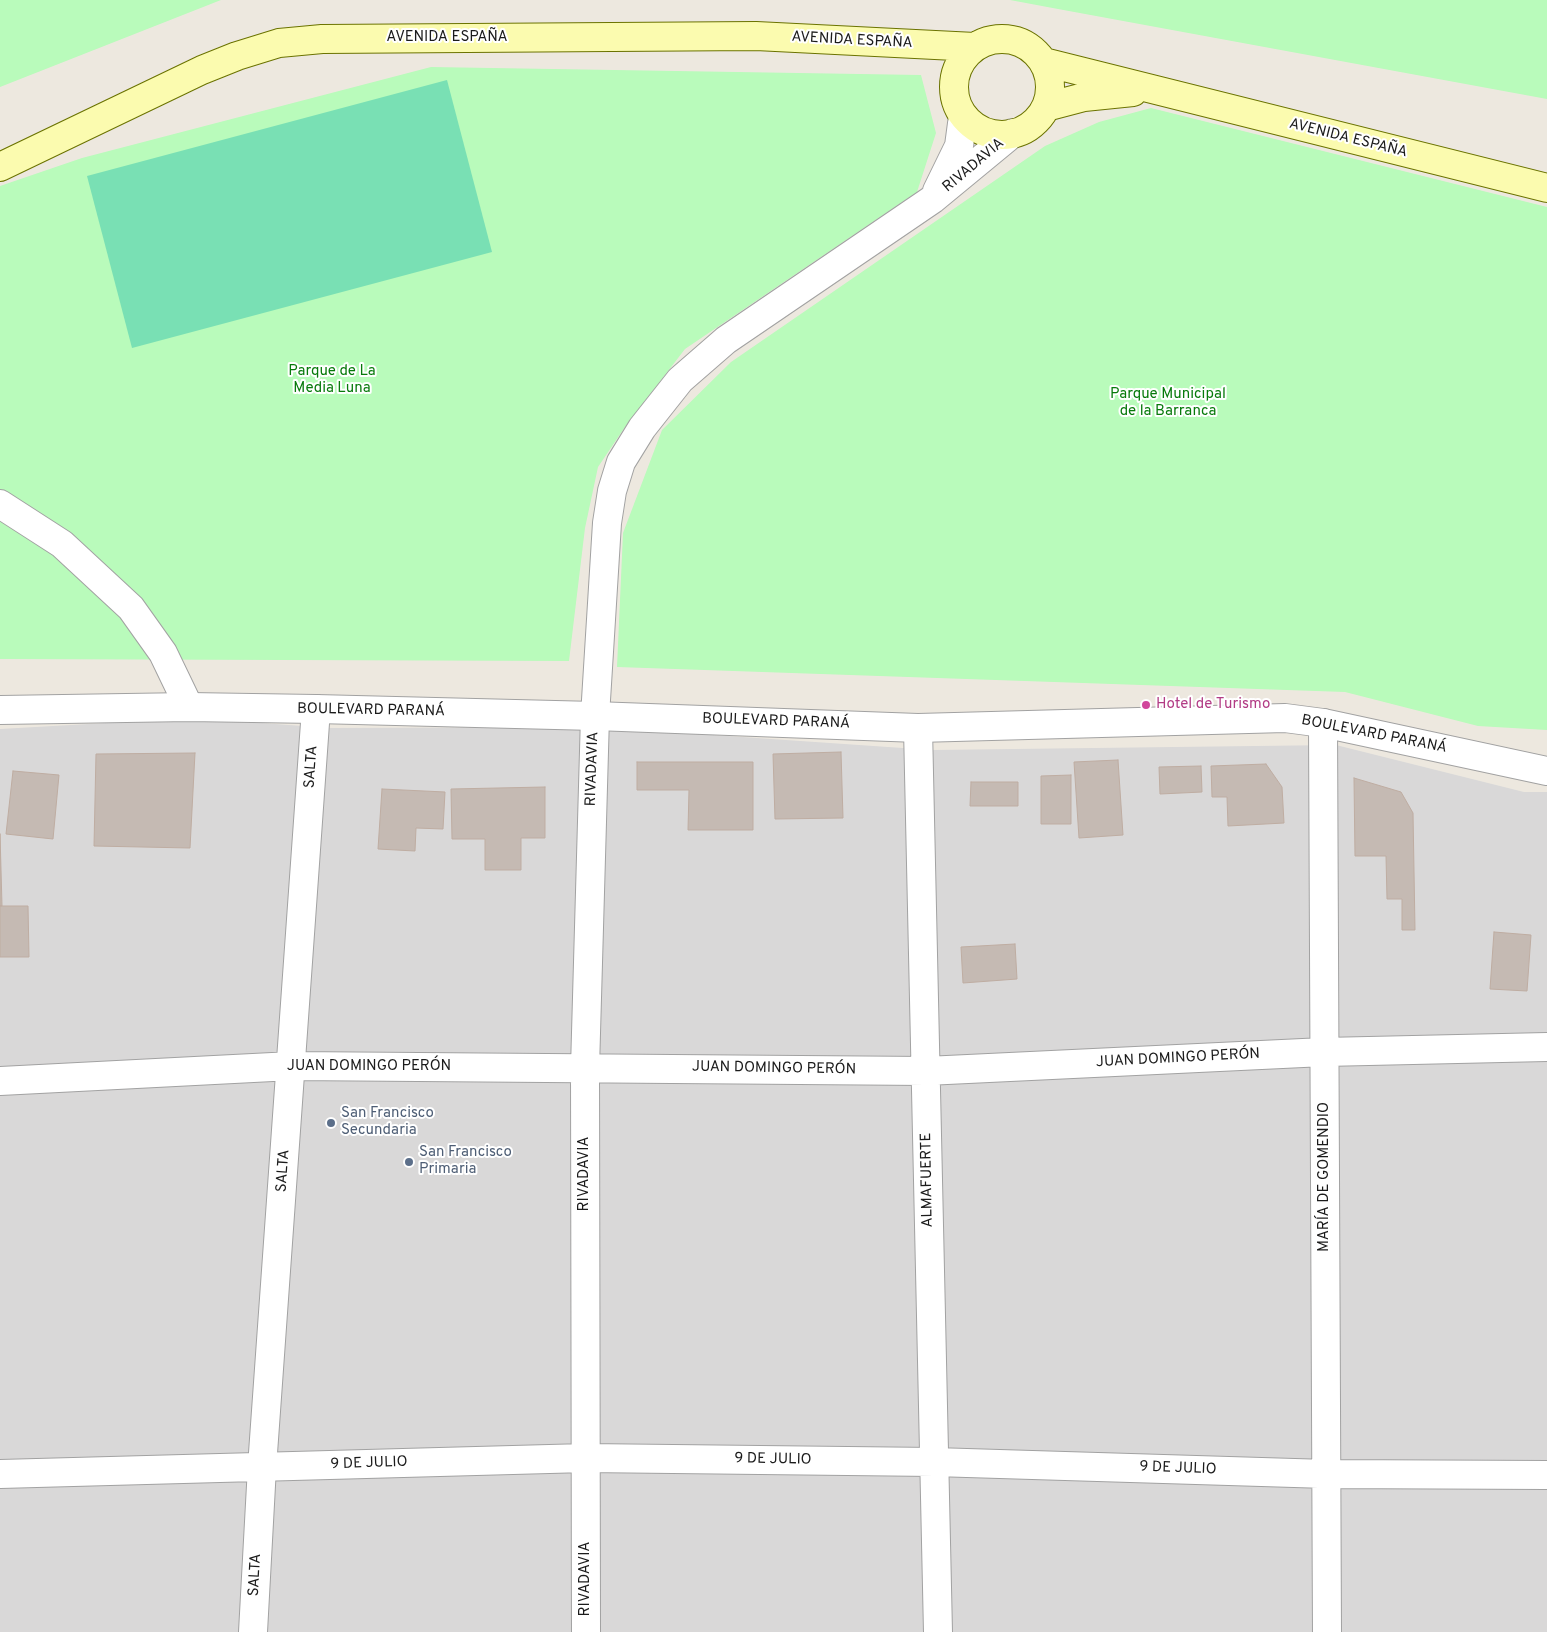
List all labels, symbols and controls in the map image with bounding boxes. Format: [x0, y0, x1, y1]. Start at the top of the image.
street label: AVENIDA ESPAÑA [386, 29, 508, 47]
street label: AVENIDA ESPAÑA [791, 29, 913, 53]
street label: AVENIDA ESPAÑA [1287, 116, 1409, 162]
street label: RIVADAVIA [940, 135, 1008, 197]
park label: Parque de La Media Luna [288, 363, 376, 398]
park label: Parque Municipal de la Barranca [1110, 386, 1226, 421]
place label: Hotel de Turismo [1156, 696, 1270, 714]
marker: Hotel de Turismo [1140, 699, 1152, 711]
street label: BOULEVARD PARANÁ [297, 701, 445, 721]
street label: BOULEVARD PARANÁ [702, 710, 850, 734]
street label: BOULEVARD PARANÁ [1300, 712, 1448, 758]
street label: RIVADAVIA [583, 731, 603, 807]
street label: SALTA [302, 745, 322, 789]
street label: JUAN DOMINGO PERÓN [1095, 1046, 1261, 1072]
street label: JUAN DOMINGO PERÓN [287, 1058, 451, 1076]
street label: JUAN DOMINGO PERÓN [692, 1059, 856, 1079]
street label: MARÍA DE GOMENDIO [1316, 1102, 1334, 1252]
place label: San Francisco Secundaria [341, 1105, 434, 1140]
marker: San Francisco Secundaria [325, 1117, 337, 1129]
street label: ALMAFUERTE [918, 1132, 938, 1228]
street label: RIVADAVIA [576, 1137, 594, 1211]
place label: San Francisco Primaria [419, 1144, 512, 1179]
street label: SALTA [274, 1149, 294, 1193]
marker: San Francisco Primaria [403, 1156, 415, 1168]
street label: 9 DE JULIO [734, 1450, 812, 1470]
street label: 9 DE JULIO [330, 1454, 408, 1474]
street label: 9 DE JULIO [1139, 1459, 1217, 1479]
street label: RIVADAVIA [577, 1542, 595, 1616]
street label: SALTA [246, 1553, 266, 1597]

